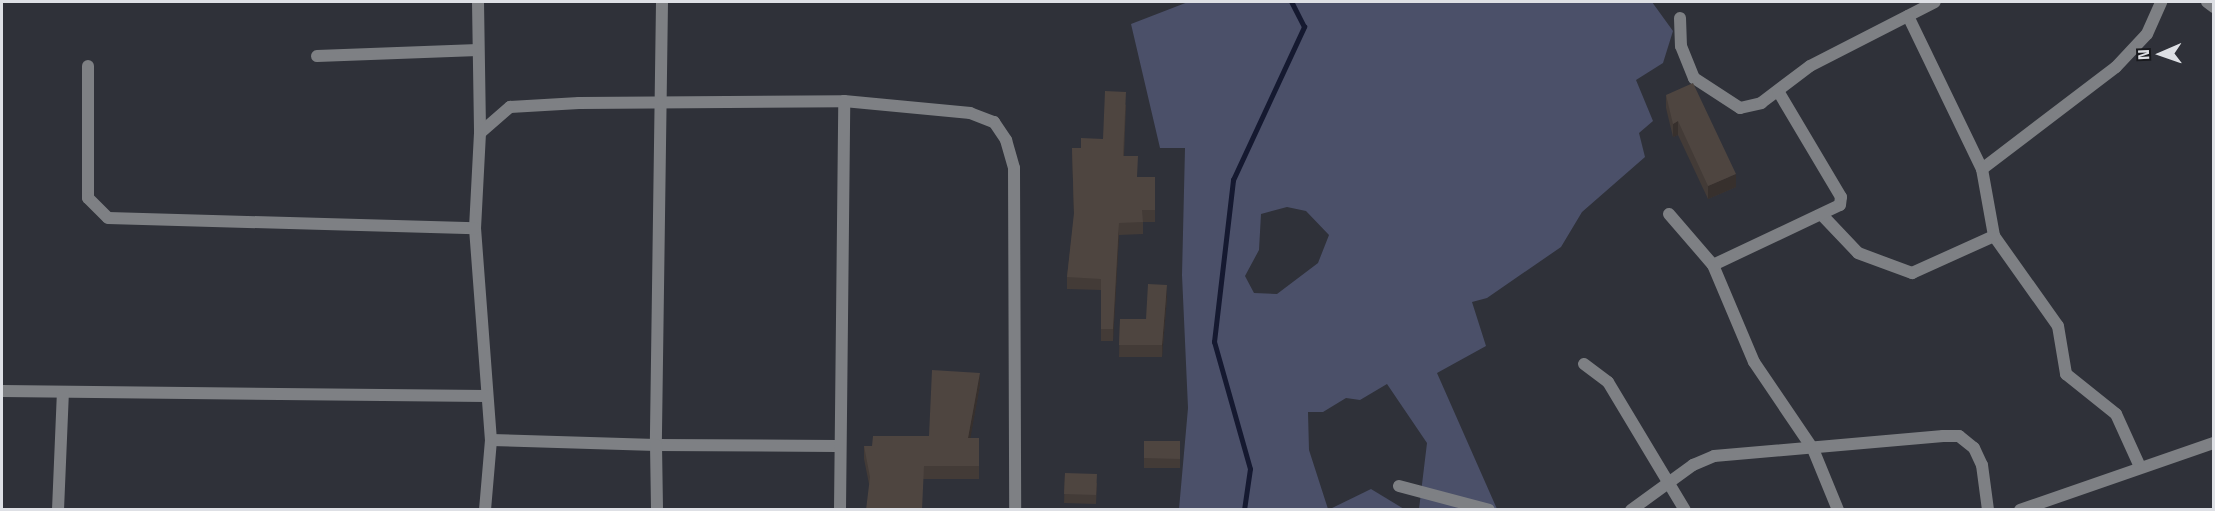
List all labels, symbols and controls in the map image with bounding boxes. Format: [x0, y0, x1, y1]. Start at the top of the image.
north arrow [2131, 24, 2191, 84]
text: N [2131, 49, 2155, 61]

